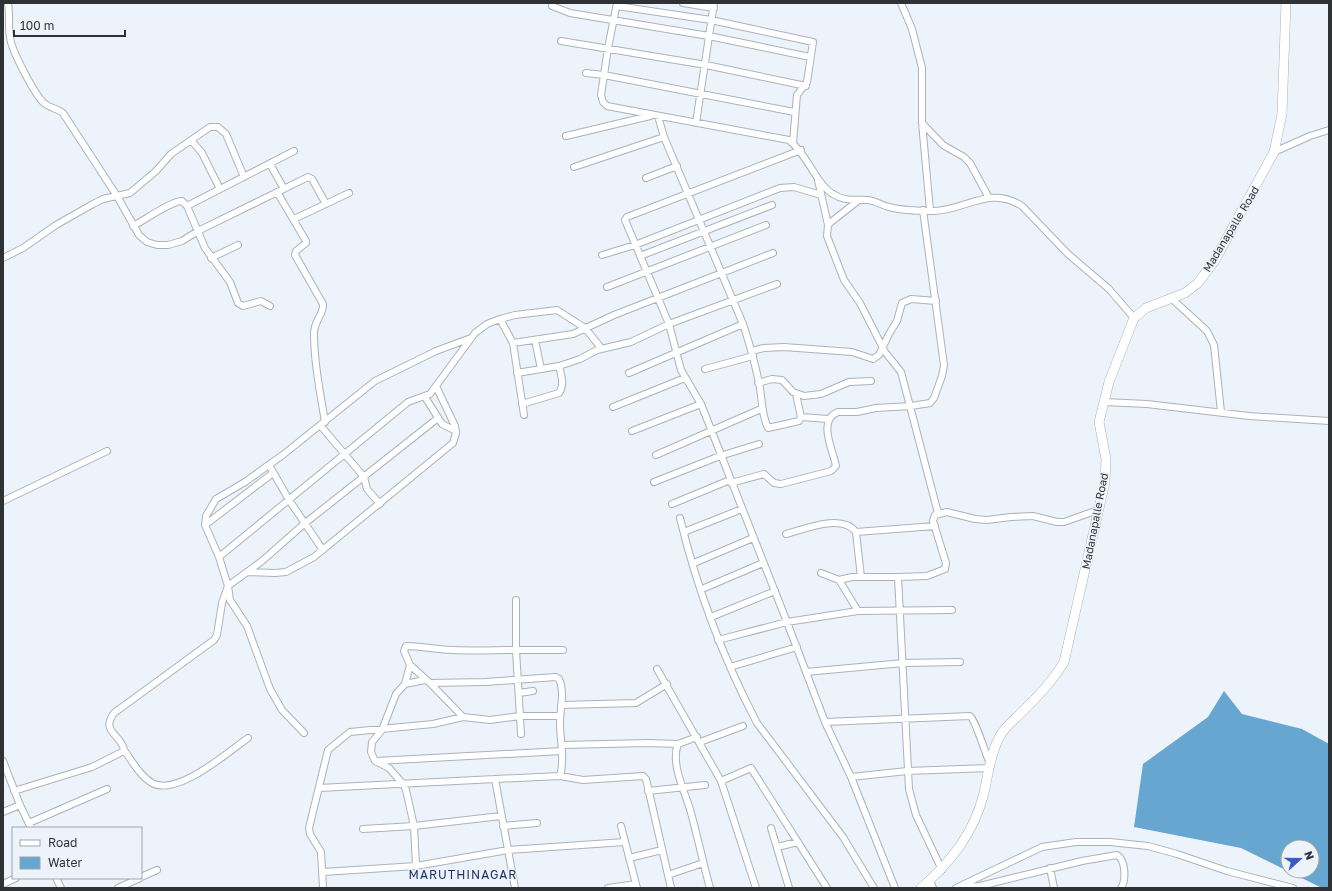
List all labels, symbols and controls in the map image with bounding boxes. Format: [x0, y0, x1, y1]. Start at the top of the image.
scale bar [14, 12, 125, 38]
text: 100 m [20, 18, 54, 33]
street label: Madanapalle Road [1200, 184, 1261, 274]
street label: Madanapalle Road [1079, 472, 1110, 570]
legend [12, 827, 142, 879]
text: Road [48, 835, 77, 850]
north arrow [1280, 839, 1320, 879]
text: N [1302, 849, 1317, 861]
text: Water [48, 855, 82, 870]
district label: MARUTHINAGAR [409, 867, 517, 882]

